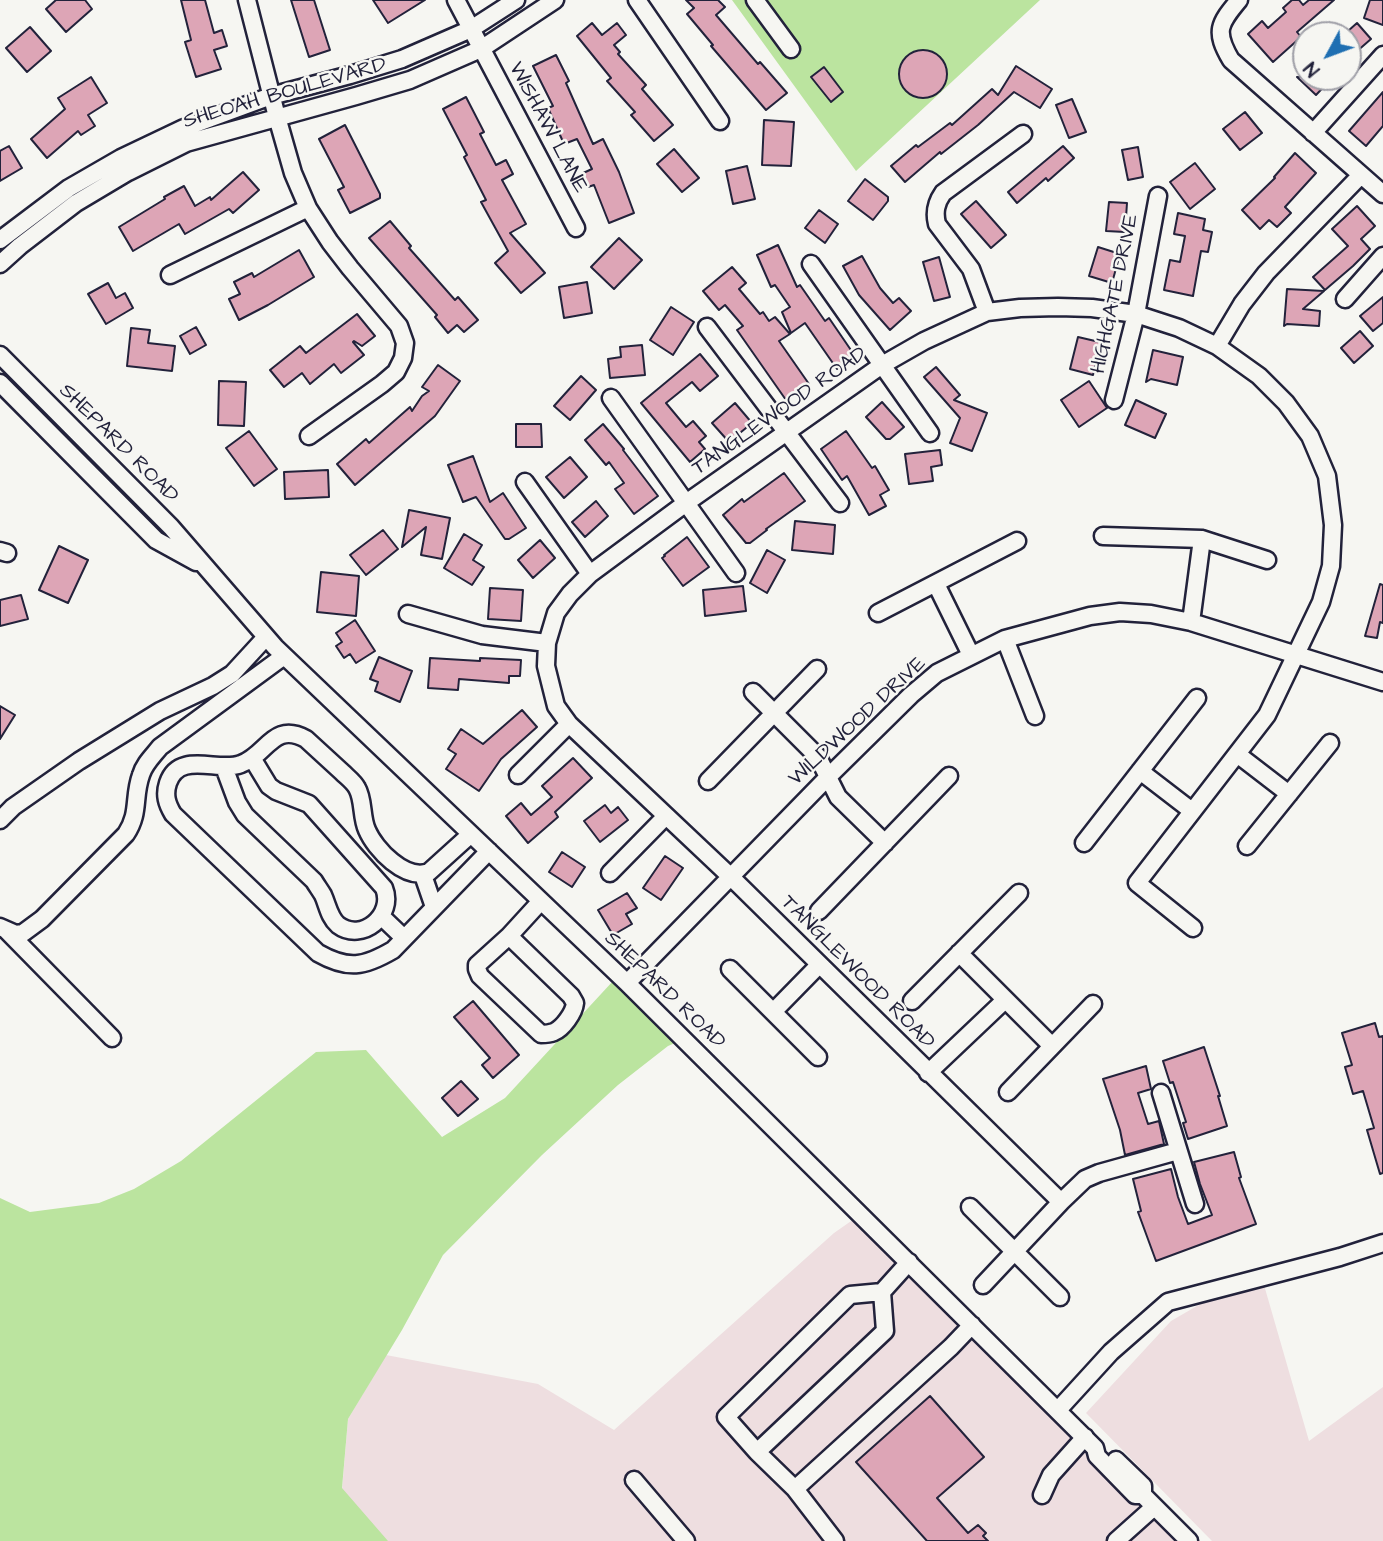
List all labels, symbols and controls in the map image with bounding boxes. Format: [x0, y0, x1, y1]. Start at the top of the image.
north arrow [1292, 21, 1362, 91]
street label: SHEOAH BOULEVARD [180, 53, 390, 135]
text: N [1298, 55, 1326, 82]
street label: WISHAW LANE [502, 58, 592, 198]
street label: HIGHGATE DRIVE [1087, 212, 1145, 376]
street label: TANGLEWOOD ROAD [688, 342, 872, 482]
street label: SHEPARD ROAD [53, 379, 183, 509]
street label: WILDWOOD DRIVE [784, 652, 932, 792]
street label: TANGLEWOOD ROAD [775, 891, 939, 1055]
street label: SHEPARD ROAD [598, 927, 730, 1055]

